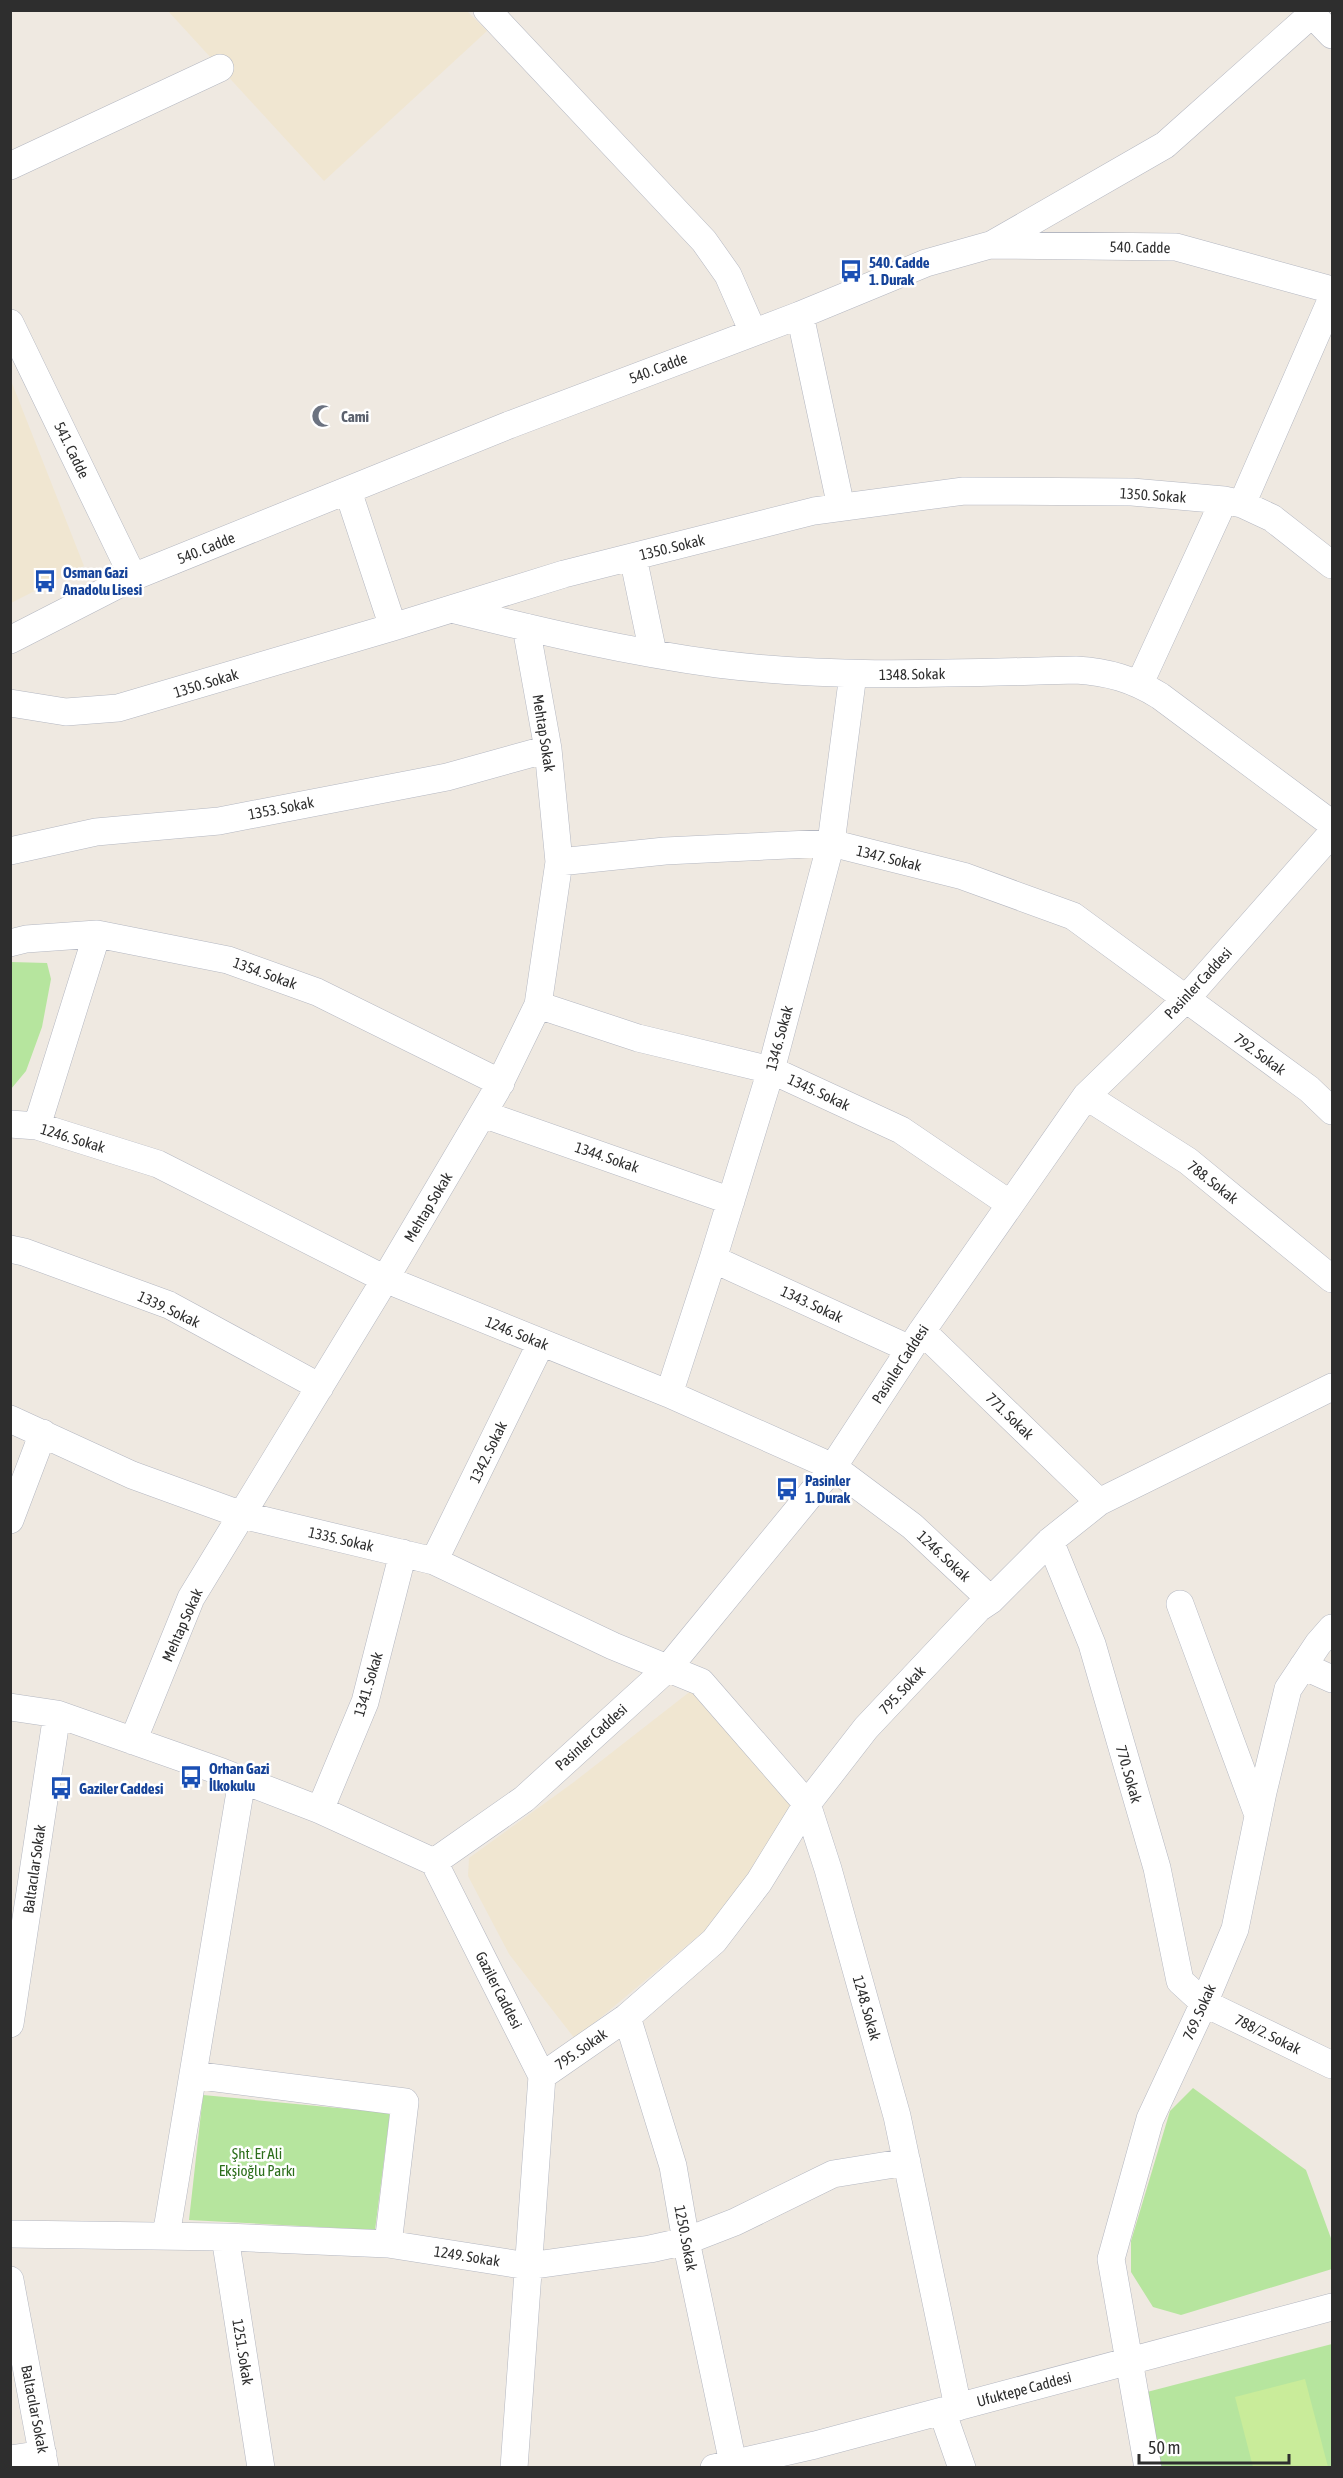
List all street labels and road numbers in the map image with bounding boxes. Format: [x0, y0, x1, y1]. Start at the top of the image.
street label: 540. Cadde [1110, 238, 1171, 256]
street label: 540. Cadde [627, 349, 690, 387]
street label: 541. Cadde [51, 419, 93, 481]
street label: 1350. Sokak [1119, 484, 1187, 506]
street label: 540. Cadde [175, 529, 237, 567]
street label: 1350. Sokak [638, 531, 707, 563]
street label: 1350. Sokak [172, 665, 241, 701]
street label: 1348. Sokak [879, 665, 946, 683]
street label: Mehtap Sokak [529, 693, 559, 773]
street label: 1353. Sokak [247, 793, 316, 823]
street label: 1347. Sokak [855, 842, 924, 874]
street label: Pasinler Caddesi [1161, 944, 1235, 1022]
street label: 1354. Sokak [231, 954, 300, 992]
street label: 1346. Sokak [762, 1003, 796, 1072]
street label: 792. Sokak [1231, 1030, 1289, 1079]
street label: 1345. Sokak [785, 1070, 853, 1114]
street label: 1246. Sokak [39, 1120, 108, 1156]
street label: 1344. Sokak [573, 1138, 642, 1176]
street label: 788. Sokak [1184, 1157, 1242, 1207]
street label: Mehtap Sokak [401, 1169, 456, 1245]
street label: 1343. Sokak [778, 1282, 846, 1326]
street label: 1339. Sokak [135, 1287, 203, 1331]
street label: 1246. Sokak [483, 1313, 551, 1353]
street label: Pasinler Caddesi [868, 1321, 932, 1407]
street label: 771. Sokak [983, 1389, 1038, 1443]
street label: 1342. Sokak [466, 1418, 510, 1486]
street label: 1335. Sokak [307, 1523, 376, 1555]
street label: 1246. Sokak [914, 1527, 974, 1585]
street label: Mehtap Sokak [158, 1585, 206, 1664]
street label: 1341. Sokak [350, 1649, 386, 1718]
street label: 795. Sokak [876, 1662, 929, 1718]
street label: Pasinler Caddesi [552, 1700, 630, 1774]
street label: 770. Sokak [1113, 1743, 1145, 1805]
street label: Baltacılar Sokak [19, 1823, 49, 1914]
street label: Gaziler Caddesi [472, 1949, 526, 2031]
street label: 1248. Sokak [850, 1974, 884, 2043]
street label: 769. Sokak [1179, 1981, 1219, 2043]
street label: 788/2. Sokak [1232, 2011, 1304, 2057]
street label: 795. Sokak [552, 2025, 611, 2073]
street label: 1250. Sokak [671, 2204, 701, 2273]
street label: 1249. Sokak [433, 2242, 502, 2270]
street label: 1251. Sokak [229, 2318, 257, 2387]
street label: Baltacılar Sokak [18, 2364, 52, 2455]
street label: Ufuktepe Caddesi [975, 2368, 1073, 2410]

